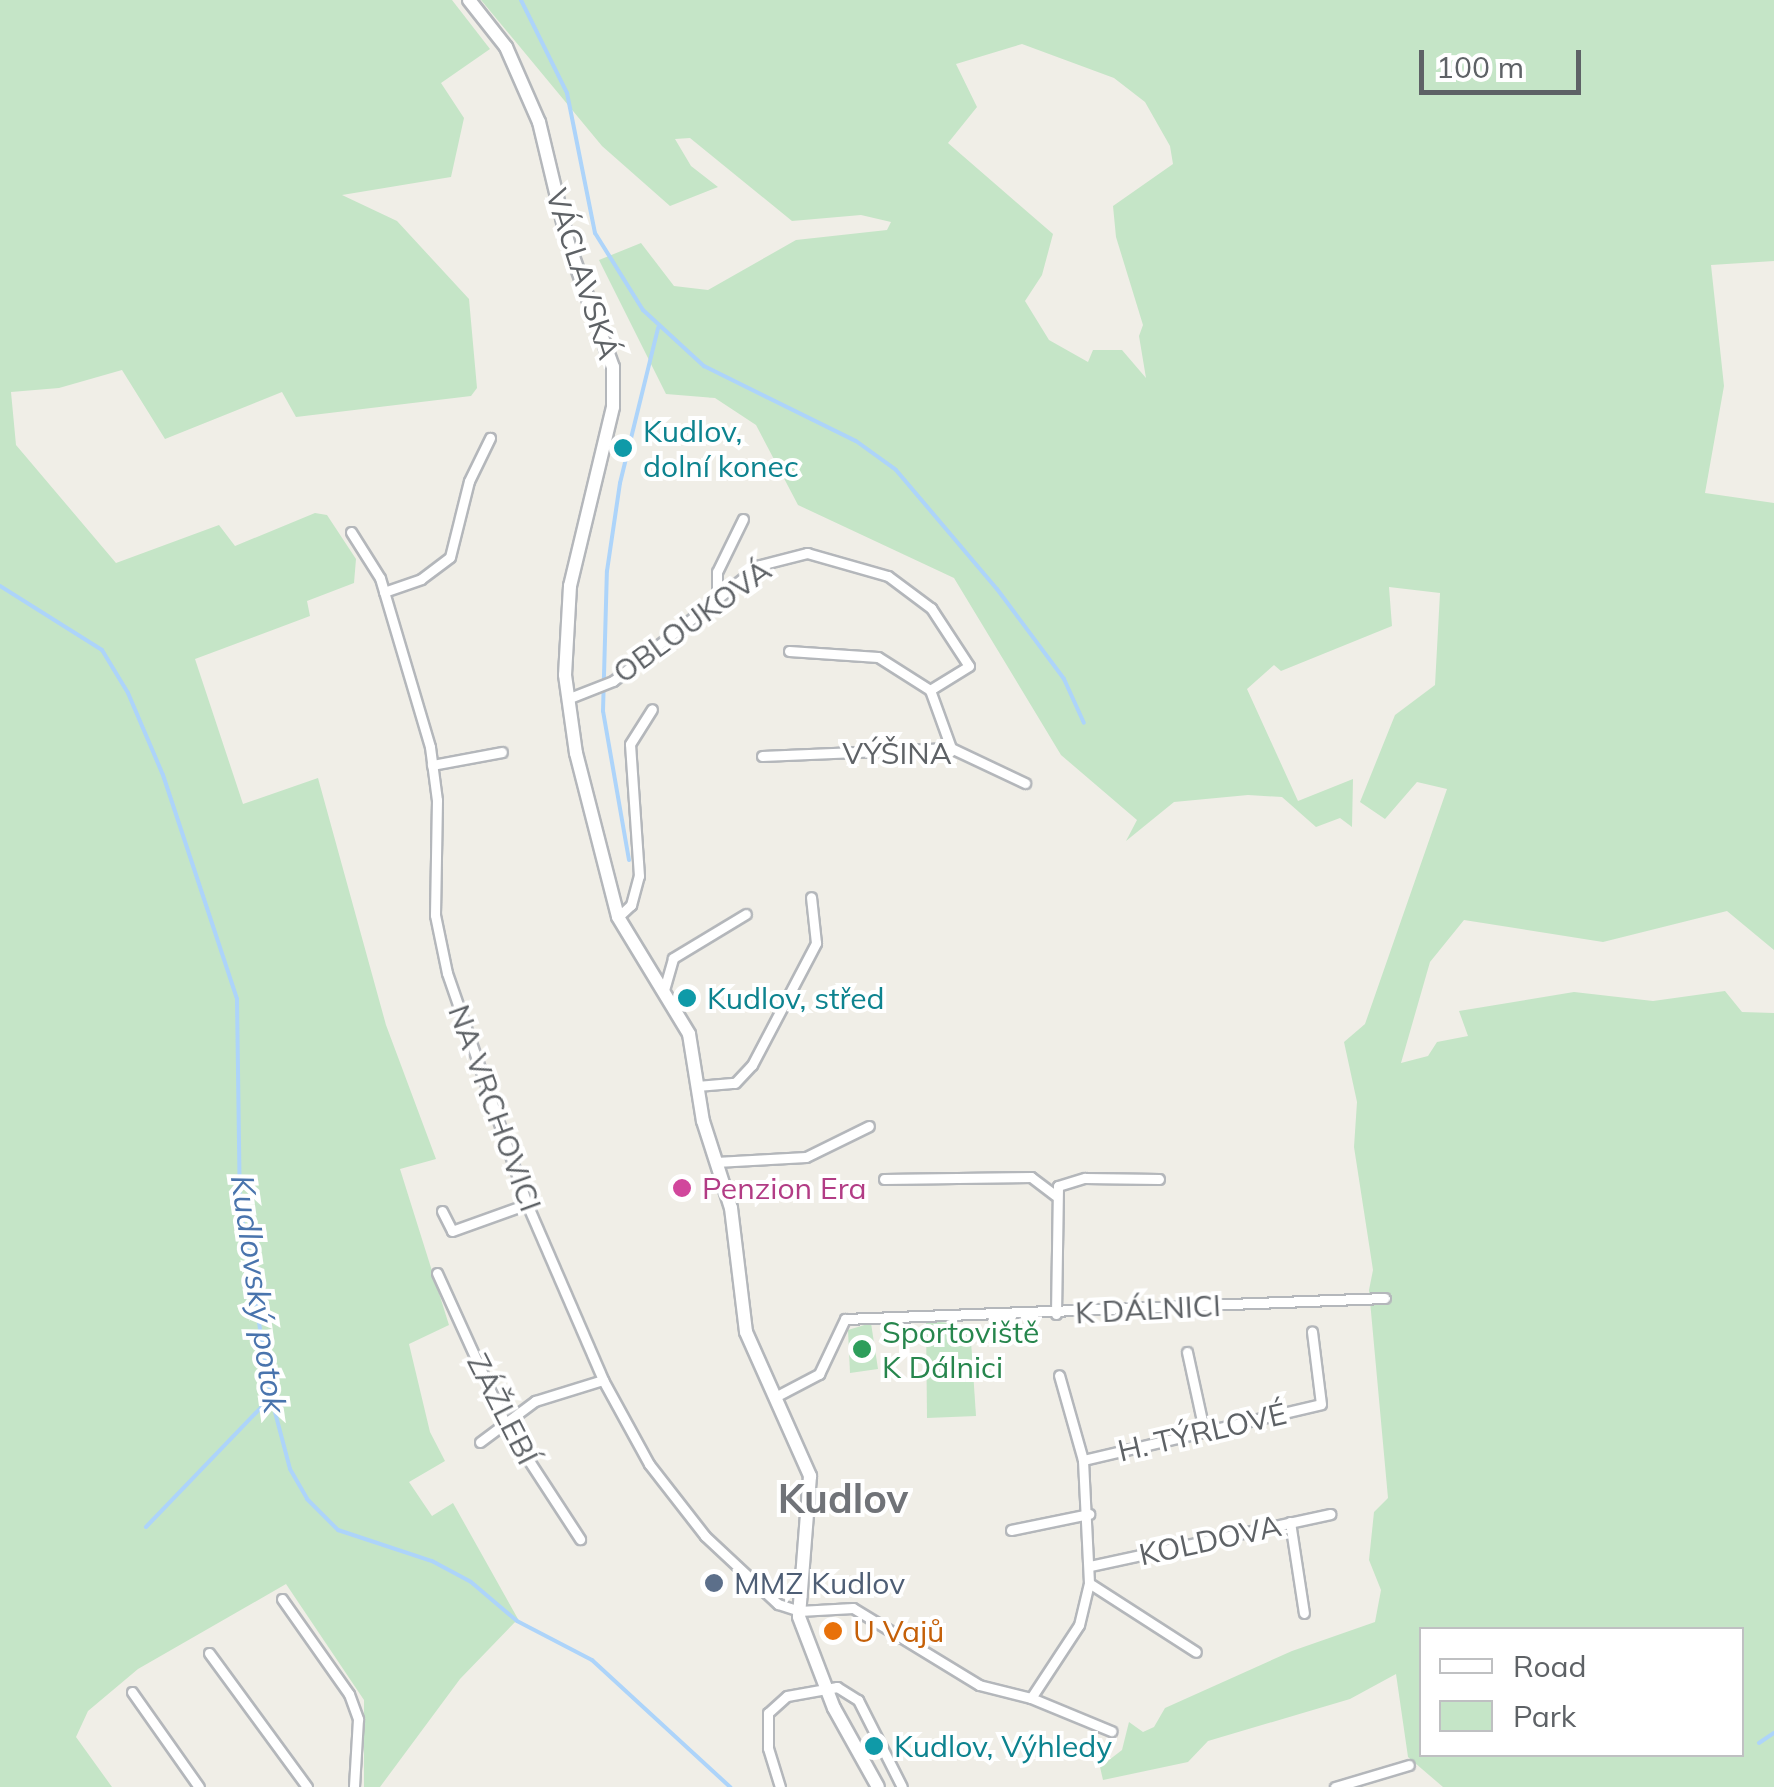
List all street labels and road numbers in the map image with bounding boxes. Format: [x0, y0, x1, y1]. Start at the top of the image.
street label: VÁCLAVSKÁ [539, 184, 627, 364]
street label: OBLOUKOVÁ [606, 552, 778, 690]
street label: VÝŠINA [842, 735, 952, 771]
street label: NA VRCHOVICI [441, 1000, 549, 1216]
street label: K DÁLNICI [1074, 1287, 1222, 1331]
street label: ZÁŽLEBÍ [460, 1348, 546, 1470]
street label: H. TÝRLOVÉ [1114, 1395, 1290, 1469]
street label: KOLDOVA [1136, 1507, 1284, 1573]

